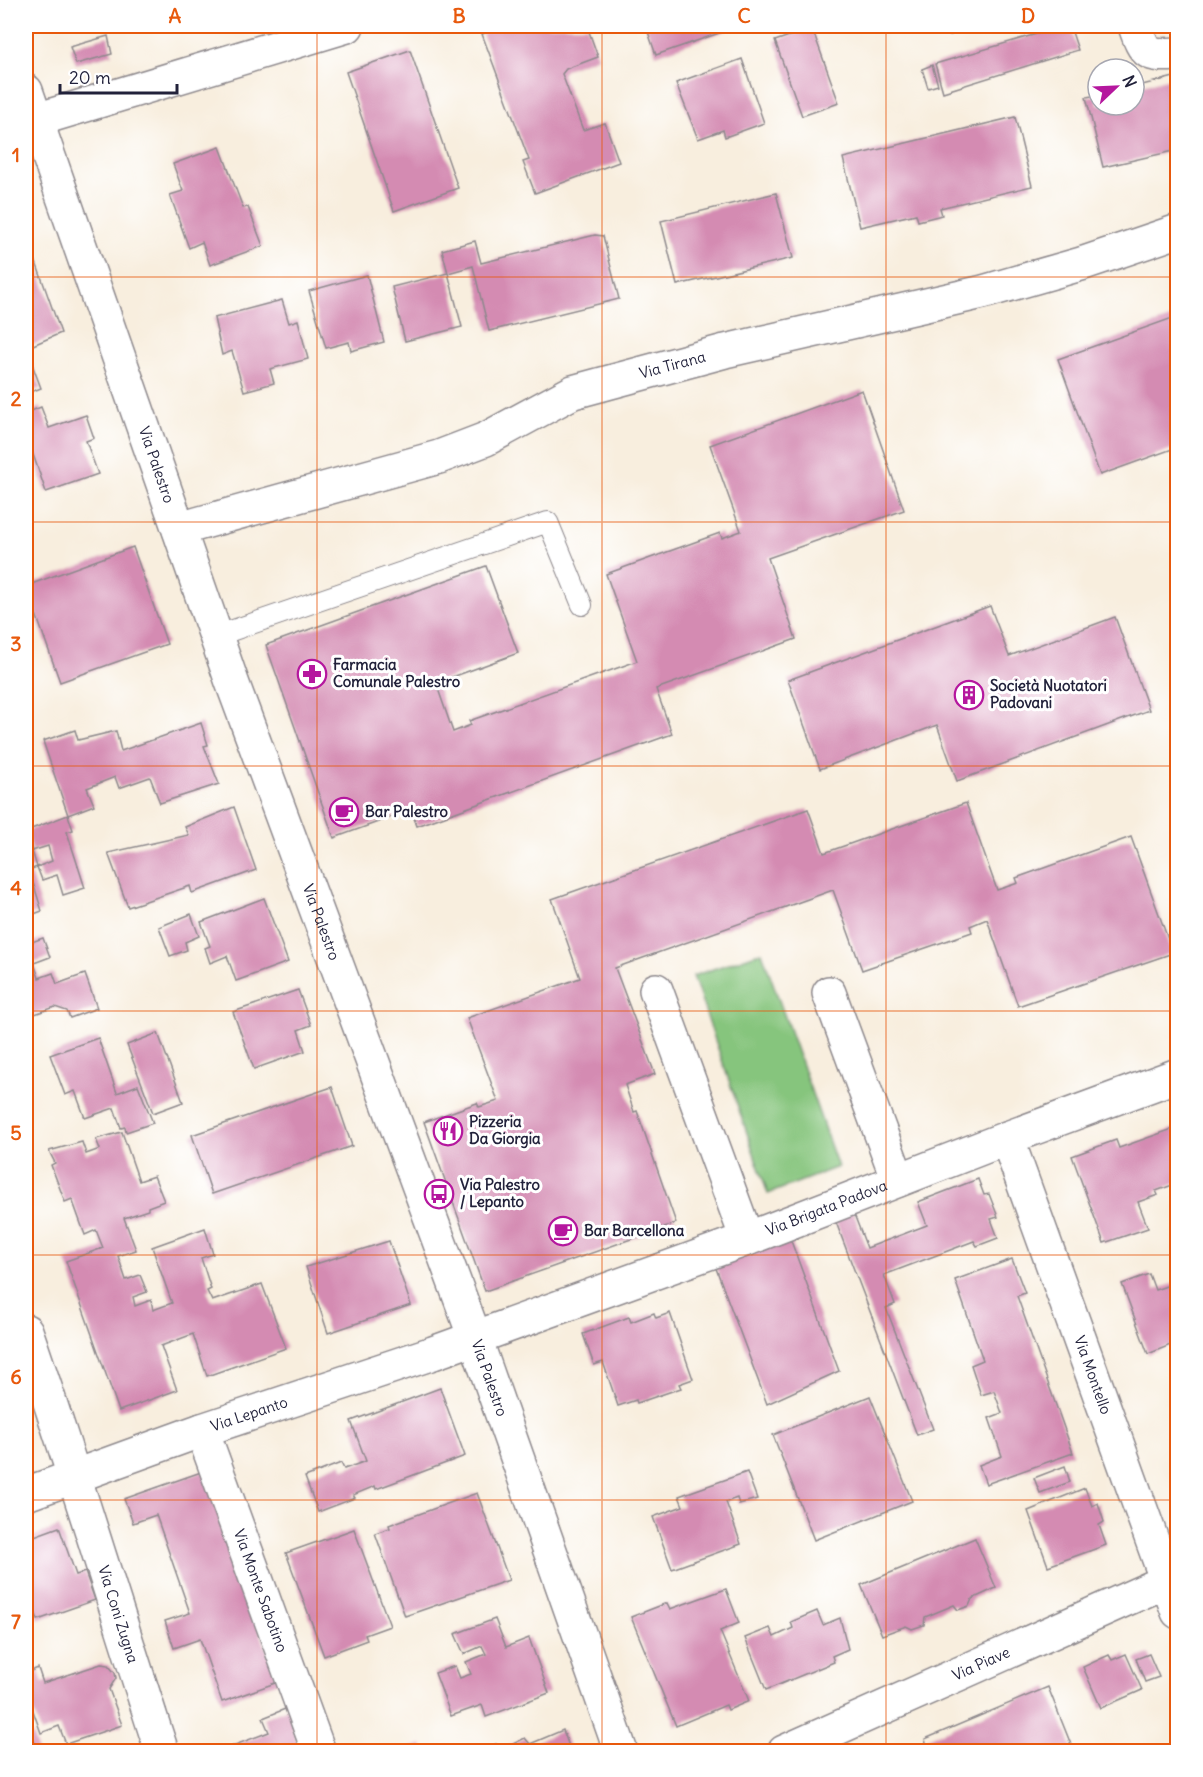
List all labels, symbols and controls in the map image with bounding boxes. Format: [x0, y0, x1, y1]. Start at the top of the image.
text: A [169, 3, 182, 28]
text: B [452, 3, 466, 28]
text: C [737, 3, 751, 28]
text: D [1021, 3, 1035, 28]
scale bar [60, 57, 177, 95]
north arrow [1086, 57, 1146, 117]
text: 20 m [69, 66, 111, 89]
text: N [1118, 72, 1141, 90]
text: 1 [12, 142, 20, 167]
street label: Via Tirana [637, 347, 708, 383]
text: 2 [11, 386, 22, 411]
street label: Via Palestro [135, 424, 179, 506]
text: 3 [10, 631, 22, 656]
place label: Farmacia Comunale Palestro [333, 655, 461, 691]
pharmacy icon: Farmacia Comunale Palestro [296, 658, 328, 690]
place label: Società Nuotatori Padovani [990, 676, 1107, 712]
building icon: Società Nuotatori Padovani [953, 679, 985, 711]
cafe icon: Bar Palestro [328, 796, 360, 828]
place label: Bar Palestro [365, 802, 449, 821]
text: 4 [10, 875, 22, 900]
street label: Via Palestro [299, 881, 344, 963]
place label: Pizzeria Da Giorgia [469, 1112, 541, 1149]
restaurant icon: Pizzeria Da Giorgia [432, 1115, 464, 1147]
text: 5 [10, 1120, 22, 1145]
place label: Via Palestro / Lepanto [460, 1175, 540, 1212]
street label: Via Brigata Padova [763, 1175, 890, 1240]
bus stop icon: Via Palestro / Lepanto [423, 1178, 455, 1210]
cafe icon: Bar Barcellona [547, 1215, 579, 1247]
place label: Bar Barcellona [584, 1221, 685, 1240]
street label: Via Montello [1070, 1333, 1116, 1417]
street label: Via Palestro [467, 1337, 512, 1419]
text: 6 [10, 1364, 22, 1389]
street label: Via Lepanto [208, 1392, 290, 1435]
street label: Via Monte Sabotino [230, 1526, 292, 1655]
street label: Via Coni Zugna [94, 1563, 143, 1666]
text: 7 [11, 1609, 21, 1634]
street label: Via Piave [949, 1642, 1013, 1685]

